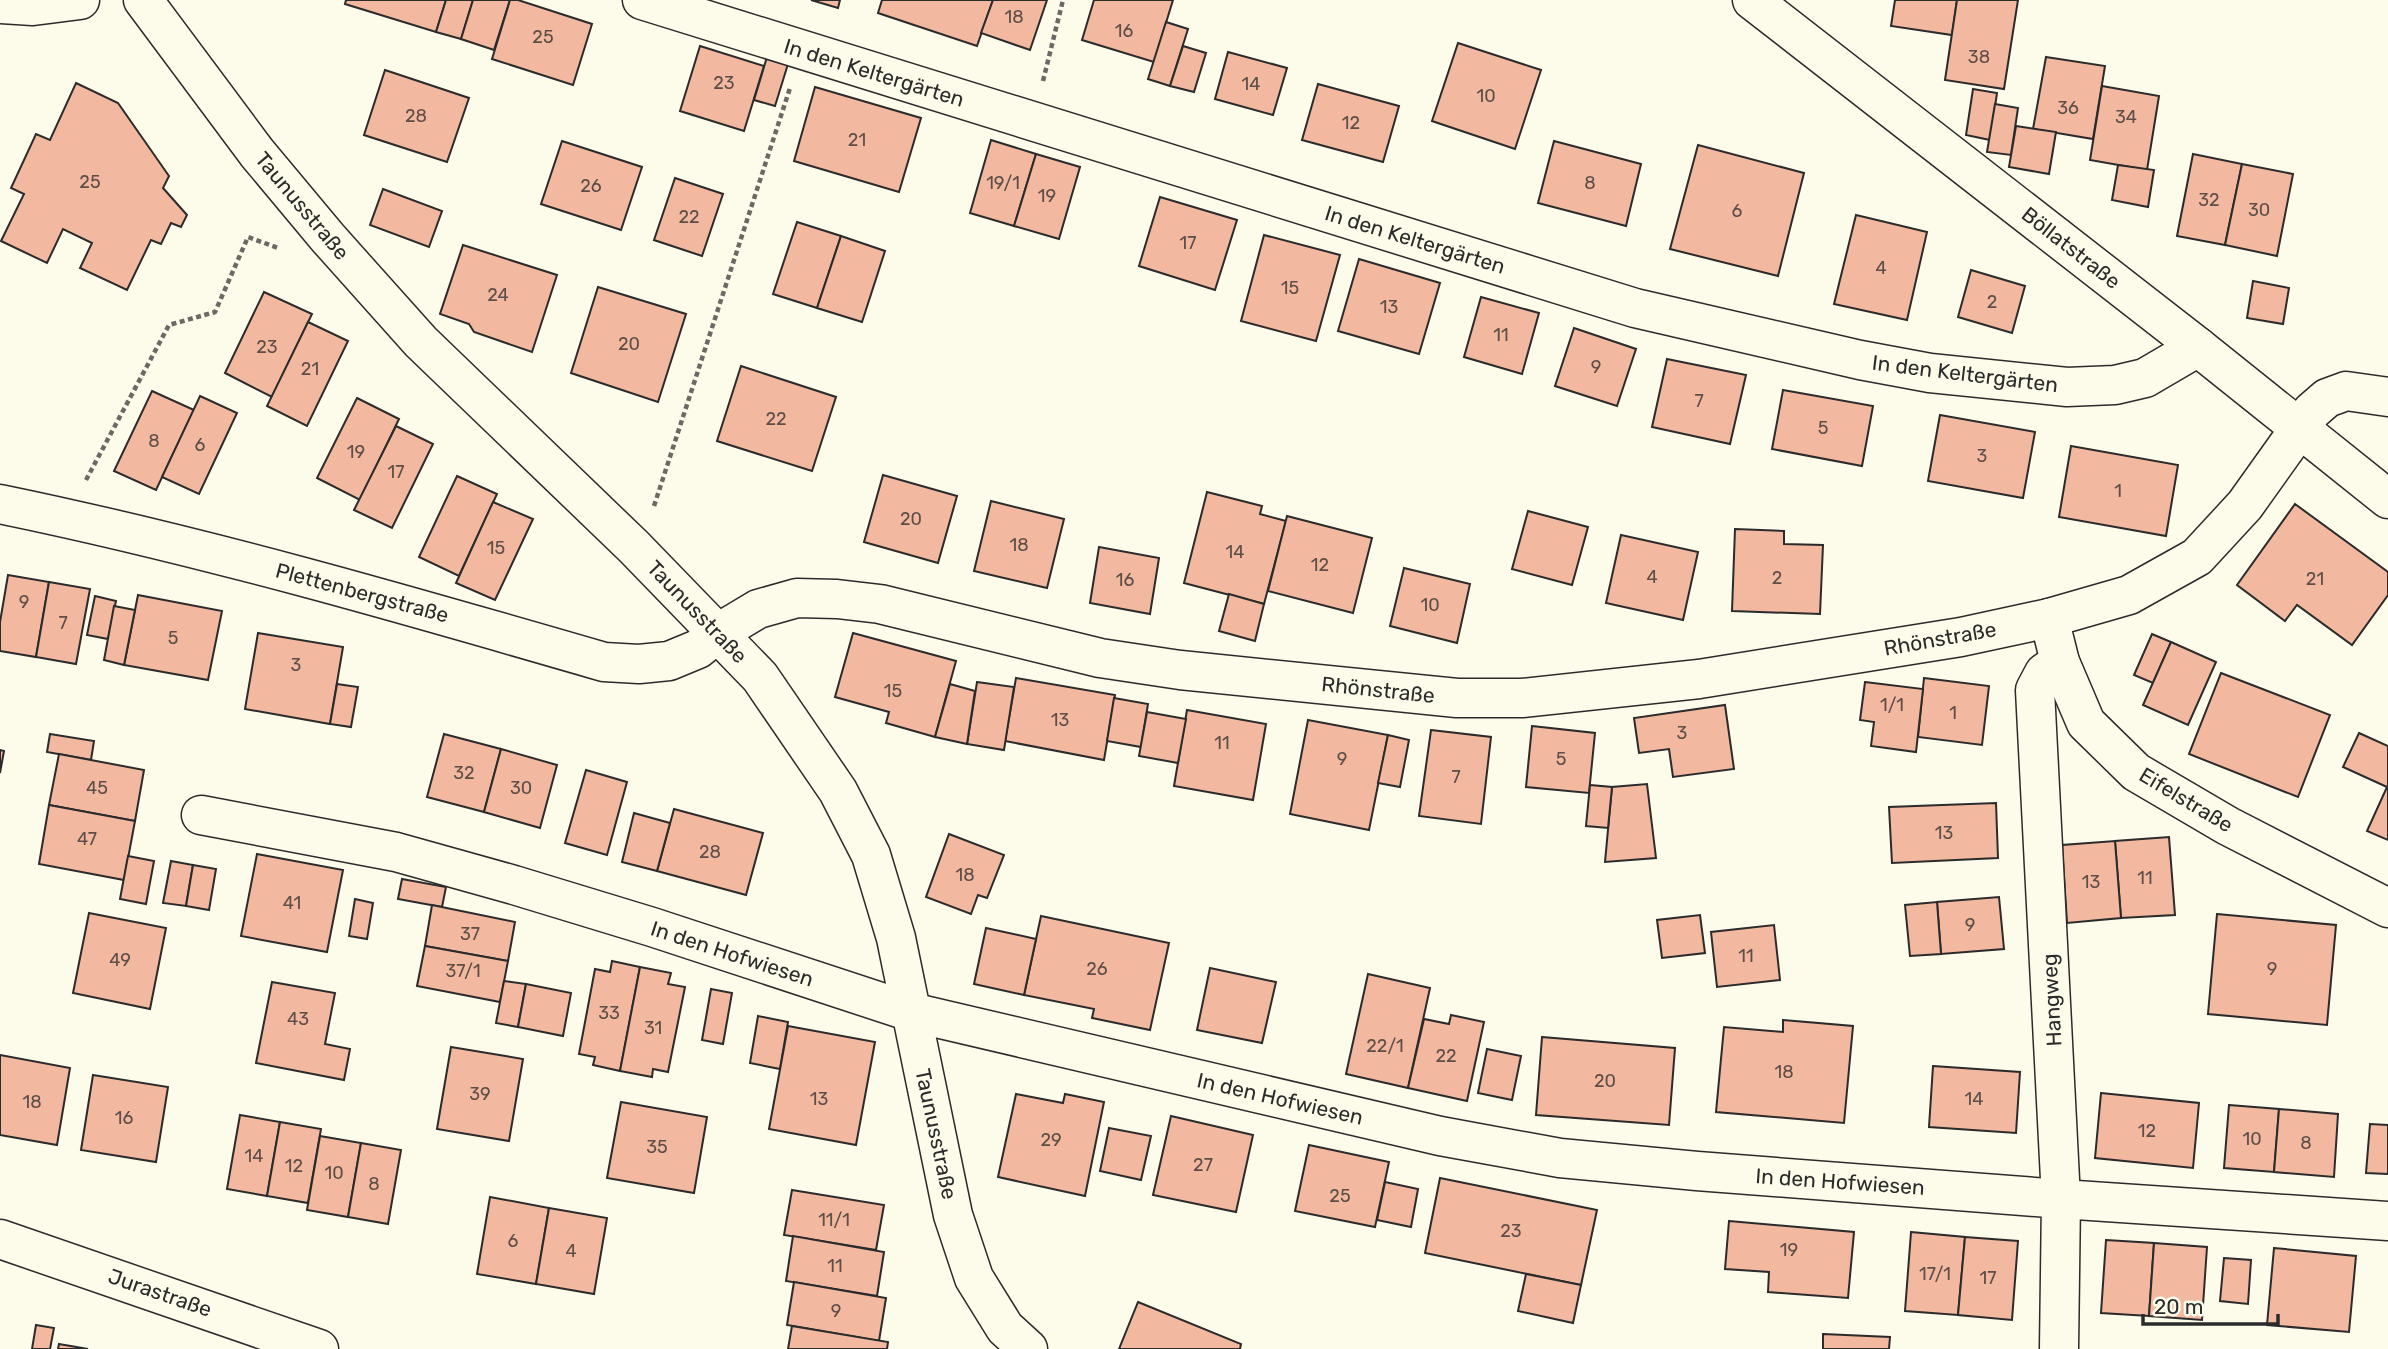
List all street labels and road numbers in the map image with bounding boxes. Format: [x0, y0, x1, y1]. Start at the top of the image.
street label: In den Keltergärten [781, 33, 967, 112]
street label: Taunusstraße [250, 147, 355, 265]
street label: In den Keltergärten [1322, 200, 1508, 279]
street label: Böllatstraße [2017, 201, 2126, 294]
street label: In den Keltergärten [1871, 350, 2059, 397]
street label: Taunusstraße [642, 555, 753, 668]
street label: Plettenbergstraße [273, 557, 451, 628]
street label: Rhönstraße [1882, 616, 1998, 661]
street label: Rhönstraße [1320, 671, 1436, 708]
street label: Eifelstraße [2135, 762, 2238, 837]
street label: In den Hofwiesen [648, 915, 817, 992]
street label: Hangweg [2037, 953, 2066, 1047]
street label: Taunusstraße [910, 1066, 963, 1202]
street label: In den Hofwiesen [1195, 1067, 1366, 1130]
street label: In den Hofwiesen [1755, 1163, 1926, 1200]
street label: Jurastraße [105, 1263, 215, 1322]

